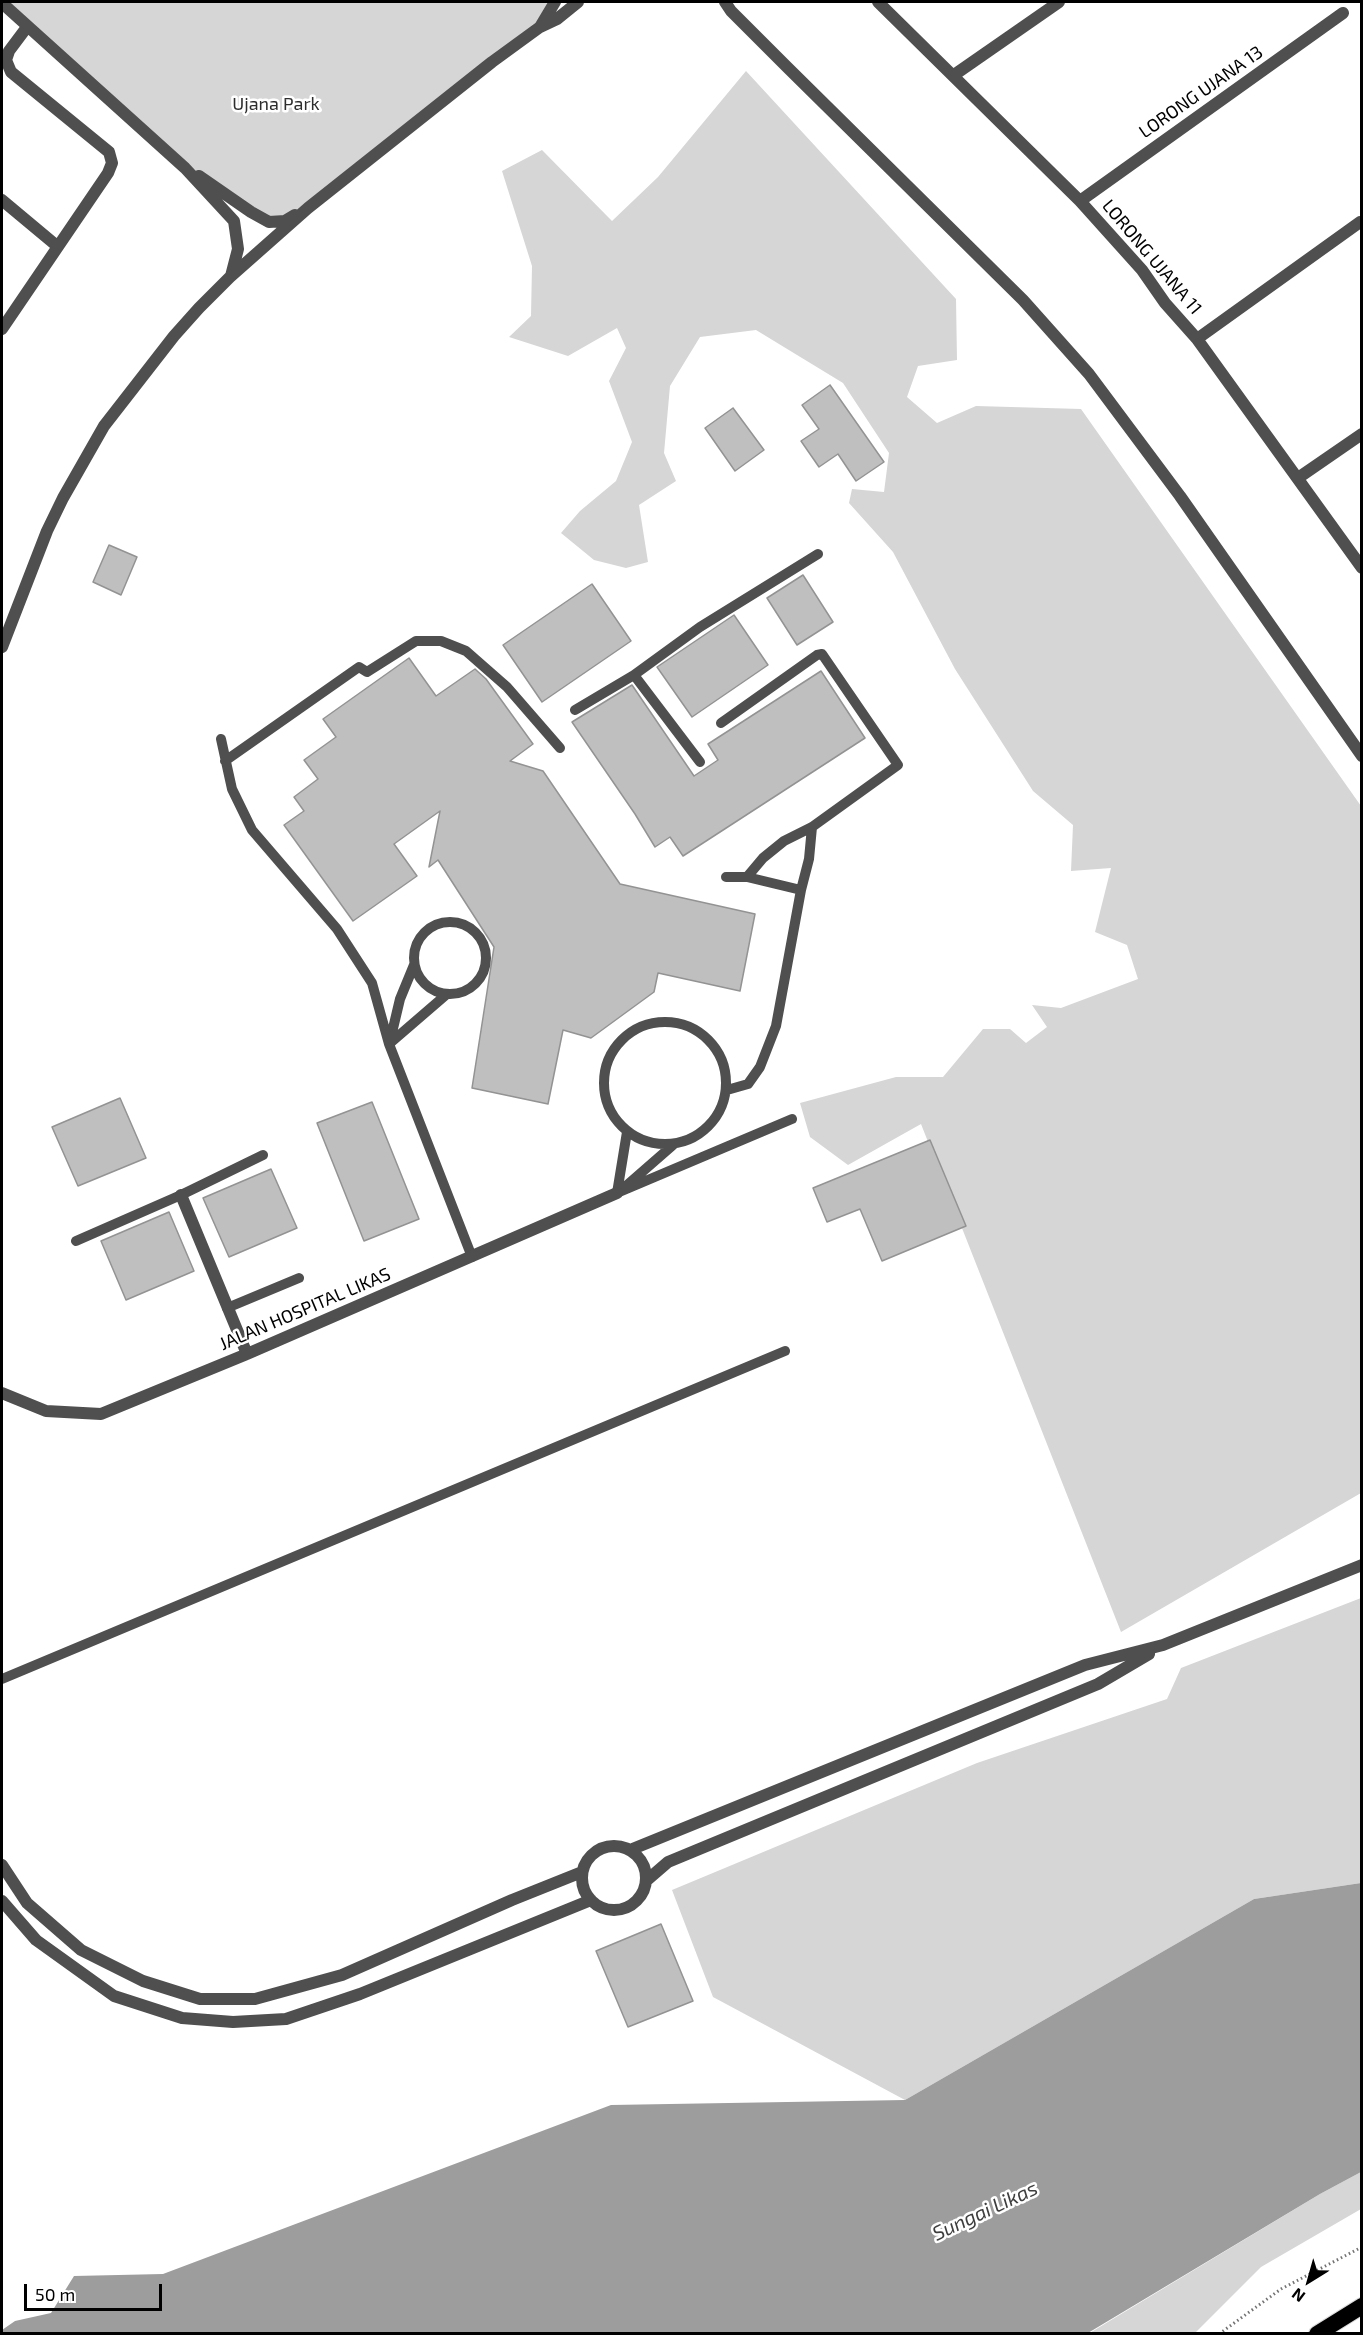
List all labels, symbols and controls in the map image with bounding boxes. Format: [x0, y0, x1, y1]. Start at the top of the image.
street label: LORONG UJANA 13 [1135, 41, 1267, 143]
park label: Ujana Park [232, 93, 320, 115]
street label: LORONG UJANA 11 [1098, 195, 1206, 319]
street label: JALAN HOSPITAL LIKAS [216, 1263, 394, 1355]
water label: Sungai Likas [929, 2176, 1041, 2246]
north arrow [1279, 2251, 1339, 2311]
scale bar [27, 2272, 165, 2310]
text: 50 m [35, 2283, 75, 2305]
text: N [1288, 2285, 1308, 2307]

